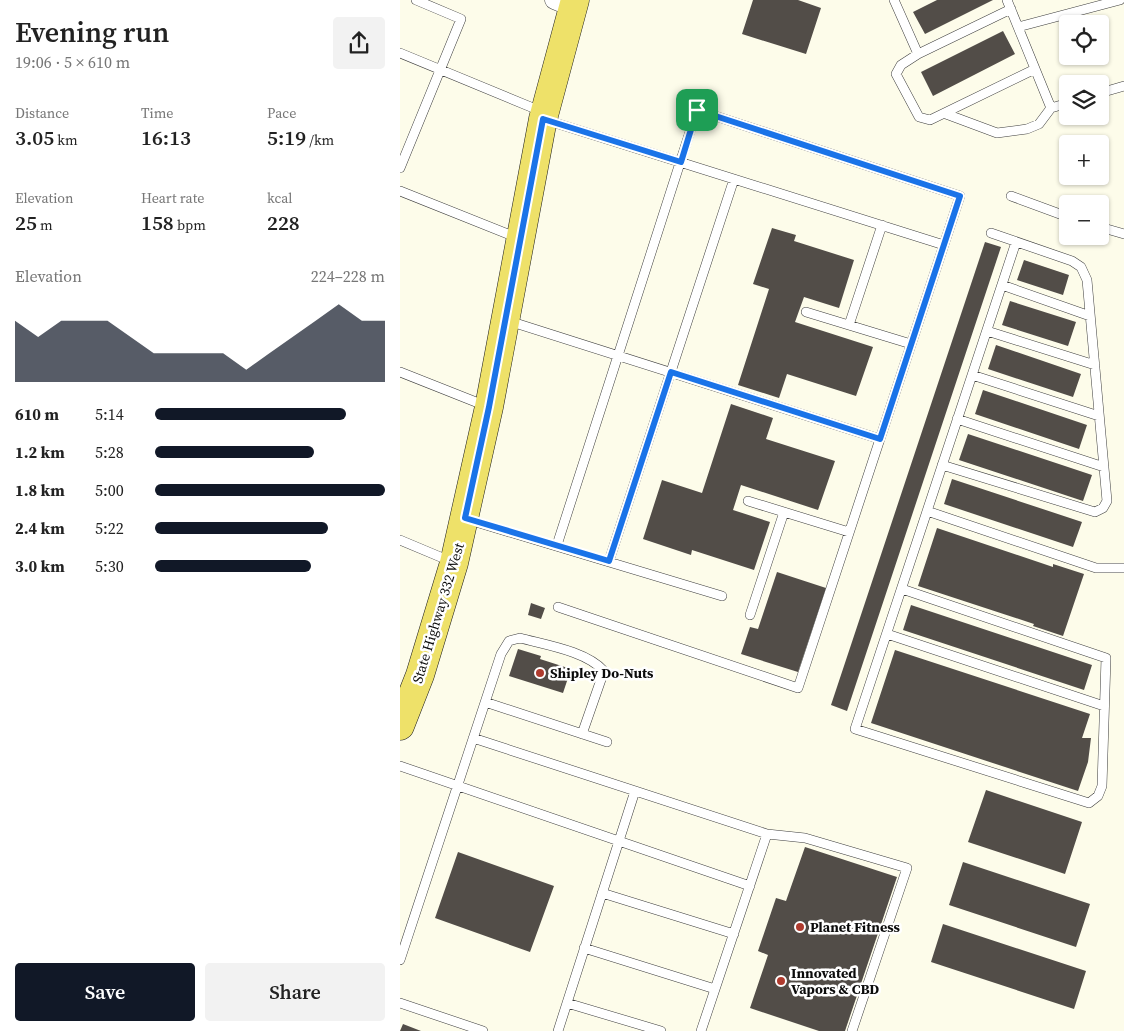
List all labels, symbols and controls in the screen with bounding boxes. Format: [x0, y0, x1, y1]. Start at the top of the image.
text: Evening run [15, 13, 169, 51]
map controls [1059, 15, 1109, 245]
button: locate [1059, 15, 1109, 65]
button: share [333, 17, 385, 69]
text: 19:06 · 5 × 610 m [15, 51, 130, 73]
button: layers [1059, 75, 1109, 125]
pin [676, 89, 718, 131]
icon: arrive [683, 96, 711, 124]
text: Distance [15, 103, 69, 123]
text: Time [141, 103, 173, 123]
text: Pace [267, 103, 296, 123]
text: 3.05 [15, 123, 54, 152]
text: 16:13 [141, 123, 191, 152]
text: 5:19 [267, 123, 306, 152]
text: km [54, 130, 78, 150]
text: /km [306, 130, 334, 150]
button: + [1059, 135, 1109, 185]
text: Elevation [15, 188, 73, 208]
text: Heart rate [141, 188, 204, 208]
text: kcal [267, 188, 293, 208]
button: − [1059, 195, 1109, 245]
text: 25 [15, 208, 37, 237]
text: 158 [141, 208, 174, 237]
text: 228 [267, 208, 300, 237]
text: m [37, 215, 53, 235]
text: bpm [174, 215, 206, 235]
text: Elevation [15, 265, 82, 287]
text: 224–228 m [311, 265, 385, 287]
text: 610 m [15, 403, 59, 425]
text: 5:14 [95, 403, 124, 425]
text: 1.2 km [15, 441, 65, 463]
text: 5:28 [95, 441, 124, 463]
text: 1.8 km [15, 479, 65, 501]
text: 5:00 [95, 479, 124, 501]
text: 2.4 km [15, 517, 65, 539]
text: 5:22 [95, 517, 124, 539]
street label: State Highway 332 West [407, 540, 469, 686]
text: 3.0 km [15, 555, 65, 577]
text: 5:30 [95, 555, 124, 577]
place label: Shipley Do-Nuts [550, 663, 654, 683]
marker: Shipley Do-Nuts [534, 667, 546, 679]
place label: Planet Fitness [810, 917, 901, 937]
marker: Planet Fitness [794, 921, 806, 933]
button: Save [15, 963, 195, 1021]
button: Share [205, 963, 385, 1021]
place label: Innovated Vapors & CBD [791, 963, 879, 999]
marker: Innovated Vapors & CBD [775, 975, 787, 987]

